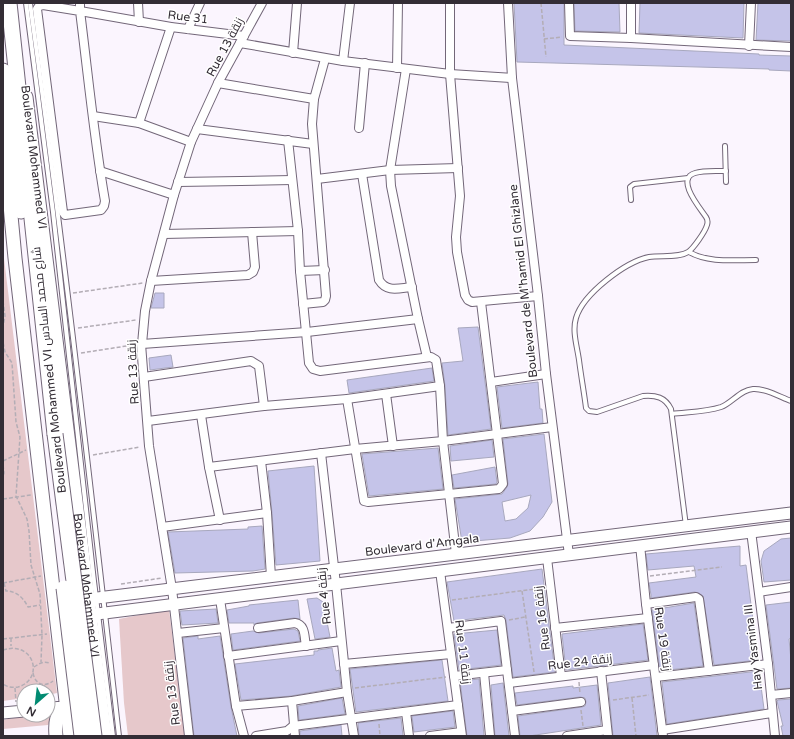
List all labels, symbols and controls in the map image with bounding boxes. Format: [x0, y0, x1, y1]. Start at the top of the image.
street label: Rue 31 [167, 8, 209, 26]
street label: Rue 13 زنقة [204, 15, 246, 79]
street label: Boulevard Mohammed VI [18, 84, 50, 230]
street label: Boulevard de M'hamid El Ghizlane [506, 184, 540, 378]
street label: Boulevard Mohammed VI شارع محمد السادس [29, 246, 70, 494]
street label: Rue 13 زنقة [124, 339, 142, 405]
street label: Boulevard Mohammed VI [71, 513, 102, 658]
street label: Boulevard d'Amgala [364, 531, 480, 559]
street label: Rue 4 زنقة [314, 567, 334, 625]
street label: Rue 16 زنقة [531, 585, 553, 651]
street label: Hay Yasmina III [741, 604, 765, 690]
street label: Rue 19 زنقة [652, 606, 674, 672]
street label: Rue 11 زنقة [452, 619, 474, 685]
street label: Rue 24 زنقة [547, 651, 613, 673]
street label: Rue 13 زنقة [161, 660, 183, 726]
north arrow [16, 683, 56, 723]
text: N [25, 704, 38, 719]

